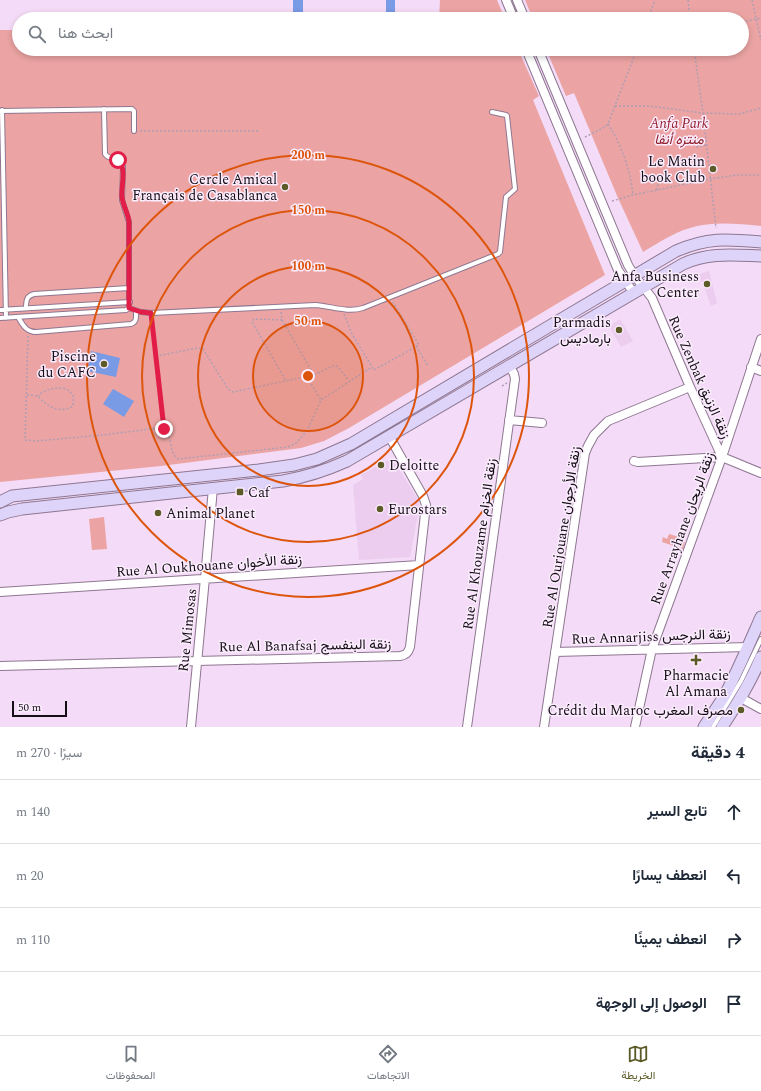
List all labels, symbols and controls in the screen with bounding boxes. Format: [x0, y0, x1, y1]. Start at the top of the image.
search box [12, 12, 749, 56]
text: ابحث هنا [58, 22, 113, 45]
icon: search [26, 23, 48, 45]
park label: Anfa Park منتزه أنفا [649, 113, 709, 150]
text: 200 m [291, 146, 325, 165]
route start [109, 151, 127, 169]
place label: Le Matin book Club [641, 151, 705, 188]
marker: Le Matin book Club [708, 164, 718, 174]
place label: Cercle Amical Français de Casablanca [132, 169, 277, 206]
marker: Cercle Amical Français de Casablanca [280, 182, 290, 192]
text: 150 m [291, 201, 325, 220]
text: 100 m [291, 257, 325, 276]
place label: Anfa Business Center [611, 266, 699, 303]
marker: Anfa Business Center [702, 279, 712, 289]
text: 50 m [294, 312, 322, 331]
place label: Parmadis بارماديس [553, 312, 611, 349]
street label: Rue Zenbak زنقة الزنبق [663, 312, 736, 442]
marker: Parmadis بارماديس [614, 325, 624, 335]
place label: Piscine du CAFC [38, 346, 96, 383]
marker: Piscine du CAFC [99, 359, 109, 369]
centre of rings [301, 369, 315, 383]
route end [155, 420, 173, 438]
street label: Rue Al Ourjouane زنقة الأرجوان [537, 444, 586, 630]
street label: Rue Arrayhane زنقة الريحان [645, 449, 720, 608]
place label: Deloitte [389, 455, 440, 476]
street label: Rue Al Khouzame زنقة الخزام [457, 457, 502, 631]
marker: Deloitte [376, 460, 386, 470]
place label: Caf [248, 482, 271, 503]
marker: Caf [235, 487, 245, 497]
place label: Eurostars [388, 499, 447, 520]
place label: Animal Planet [166, 503, 255, 524]
marker: Eurostars [375, 504, 385, 514]
marker: Animal Planet [153, 508, 163, 518]
street label: Rue Al Oukhouane زنقة الأخوان [115, 549, 303, 582]
street label: Rue Mimosas [173, 587, 202, 673]
street label: Rue Annarjiss زنقة النرجس [571, 623, 731, 650]
street label: Rue Al Banafsaj زنقة البنفسج [219, 633, 392, 658]
marker: Pharmacie Al Amana [691, 655, 701, 665]
place label: Pharmacie Al Amana [663, 665, 729, 702]
scale bar [12, 699, 67, 718]
text: 50 m [18, 699, 41, 716]
place label: Crédit du Maroc مصرف المغرب [548, 700, 733, 721]
marker: Crédit du Maroc مصرف المغرب [736, 705, 746, 715]
text: 4 دقيقة [691, 740, 745, 766]
text: سيرًا · 270 m [16, 743, 82, 763]
text: تابع السير [647, 800, 707, 823]
icon: ahead [723, 801, 745, 823]
text: 140 m [16, 802, 50, 822]
text: انعطف يسارًا [632, 864, 707, 887]
icon: left [723, 865, 745, 887]
text: 20 m [16, 866, 43, 886]
text: انعطف يمينًا [634, 928, 707, 951]
icon: right [723, 929, 745, 951]
text: 110 m [16, 930, 50, 950]
text: الوصول إلى الوجهة [596, 992, 707, 1015]
icon: arrive [723, 993, 745, 1015]
tab: المحفوظات [106, 1043, 155, 1085]
tab: الاتجاهات [367, 1043, 410, 1085]
tab: الخريطة [621, 1043, 655, 1085]

